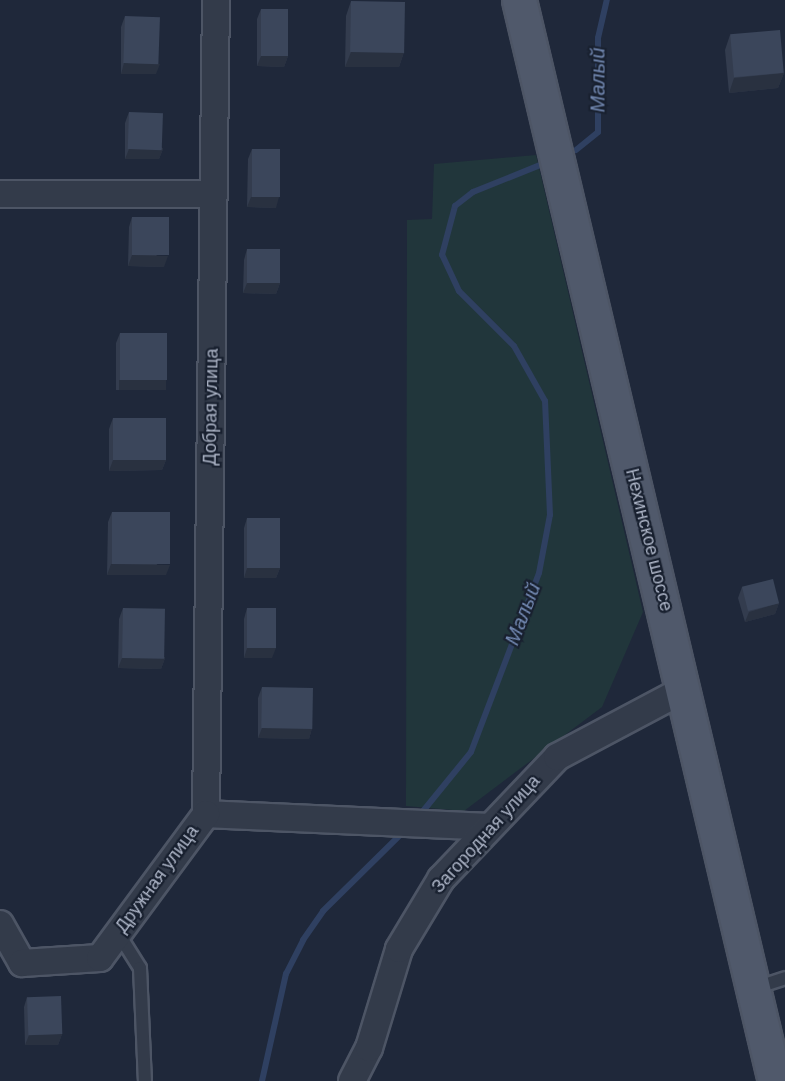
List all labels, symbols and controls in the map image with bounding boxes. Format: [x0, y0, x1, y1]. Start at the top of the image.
water label: Малый [586, 48, 610, 112]
street label: Добрая улица [199, 348, 223, 466]
street label: Нехинское шоссе [621, 466, 677, 614]
water label: Малый [500, 579, 546, 649]
street label: Загородная улица [427, 771, 545, 897]
street label: Дружная улица [111, 821, 203, 937]

